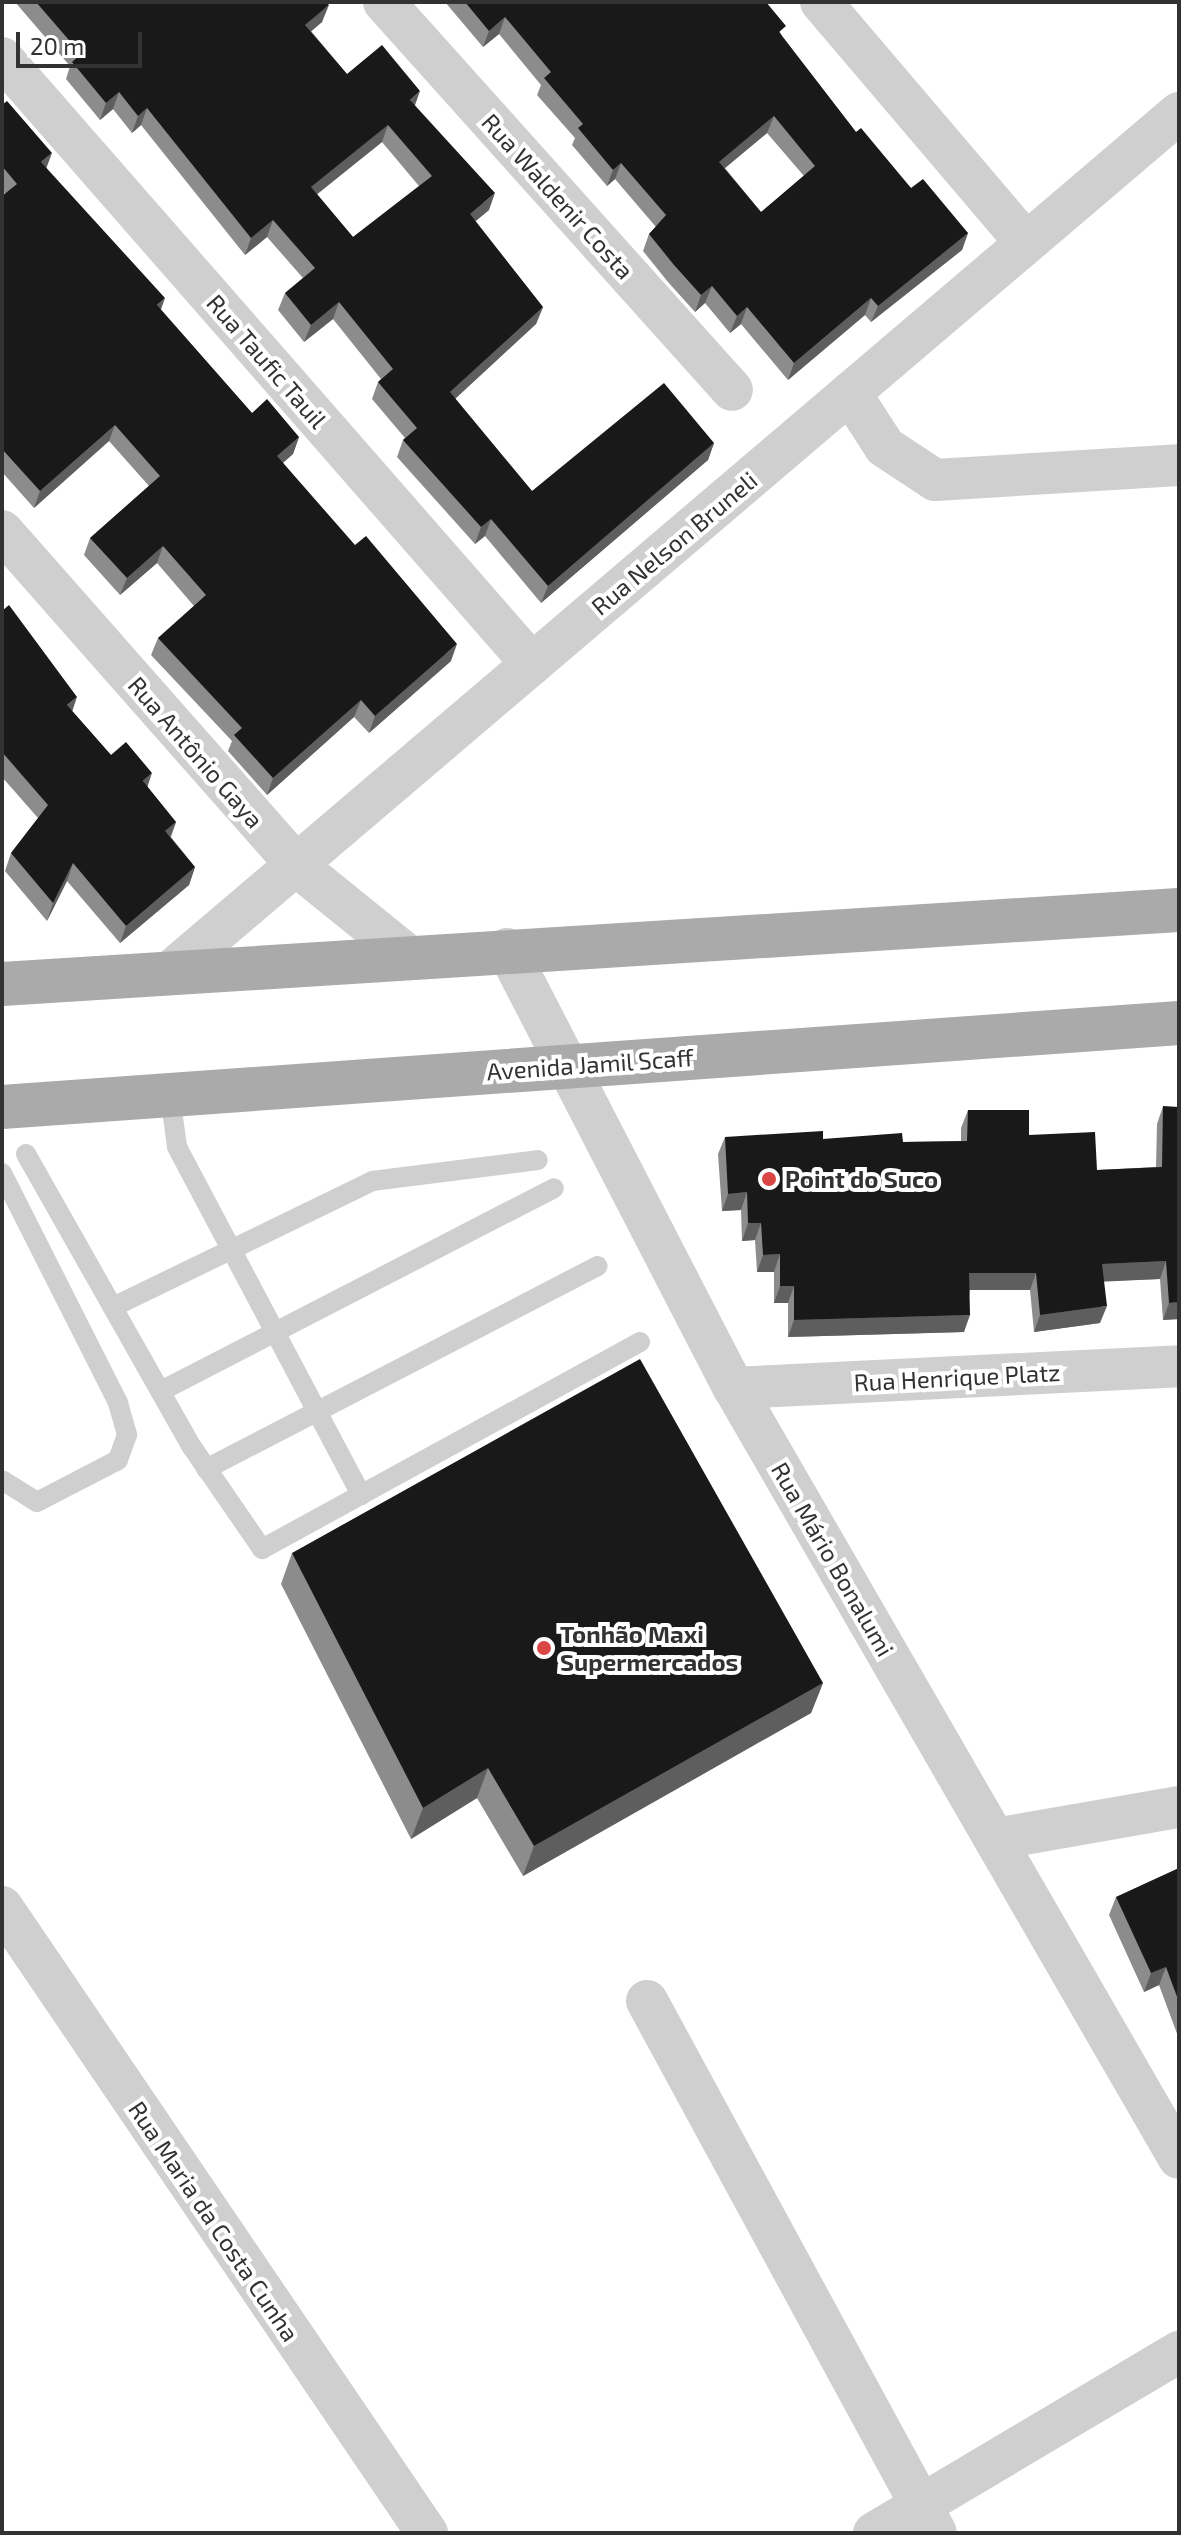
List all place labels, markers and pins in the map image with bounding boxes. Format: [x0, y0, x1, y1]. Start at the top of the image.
place label: Point do Suco [785, 1165, 938, 1193]
marker: Point do Suco [760, 1170, 778, 1188]
place label: Tonhão Maxi Supermercados [560, 1620, 738, 1676]
marker: Tonhão Maxi Supermercados [535, 1639, 553, 1657]

